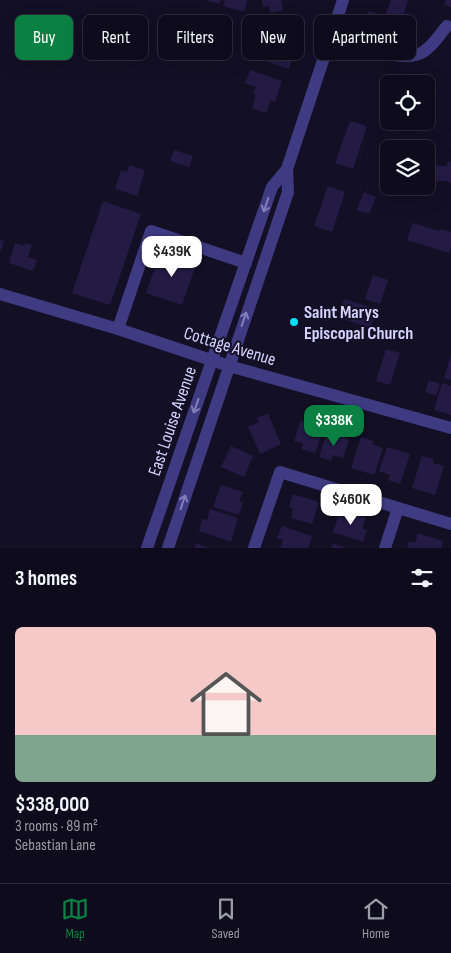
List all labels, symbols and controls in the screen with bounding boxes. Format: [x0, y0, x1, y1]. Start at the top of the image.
chip: Buy [15, 15, 73, 60]
chip: Rent [83, 15, 148, 60]
chip: Filters [158, 15, 232, 60]
chip: New [242, 15, 304, 60]
chip: Apartment [314, 15, 416, 60]
map controls [380, 75, 435, 195]
button: locate [380, 75, 435, 130]
button: layers [380, 140, 435, 195]
one-way arrow [260, 197, 270, 213]
pin: $439K [137, 236, 207, 278]
text: $439K [153, 242, 191, 261]
place label: Saint Marys Episcopal Church [304, 302, 413, 344]
one-way arrow [240, 312, 249, 328]
marker: Saint Marys Episcopal Church [288, 316, 300, 328]
street label: Cottage Avenue [181, 323, 278, 370]
street label: East Louise Avenue [144, 364, 201, 479]
one-way arrow [190, 398, 200, 414]
pin: $338K [299, 404, 369, 447]
text: $338K [315, 411, 353, 430]
pin: $460K [316, 484, 386, 526]
text: $460K [332, 490, 370, 509]
one-way arrow [179, 494, 188, 510]
icon: filters [408, 564, 436, 592]
text: 3 homes [15, 566, 77, 591]
icon: home [181, 659, 271, 749]
text: $338,000 [15, 792, 89, 817]
text: 3 rooms · 89 m² [15, 817, 98, 836]
text: Sebastian Lane [15, 836, 96, 855]
tab: Map [61, 895, 89, 942]
tab: Saved [211, 895, 240, 942]
tab: Home [362, 895, 390, 942]

